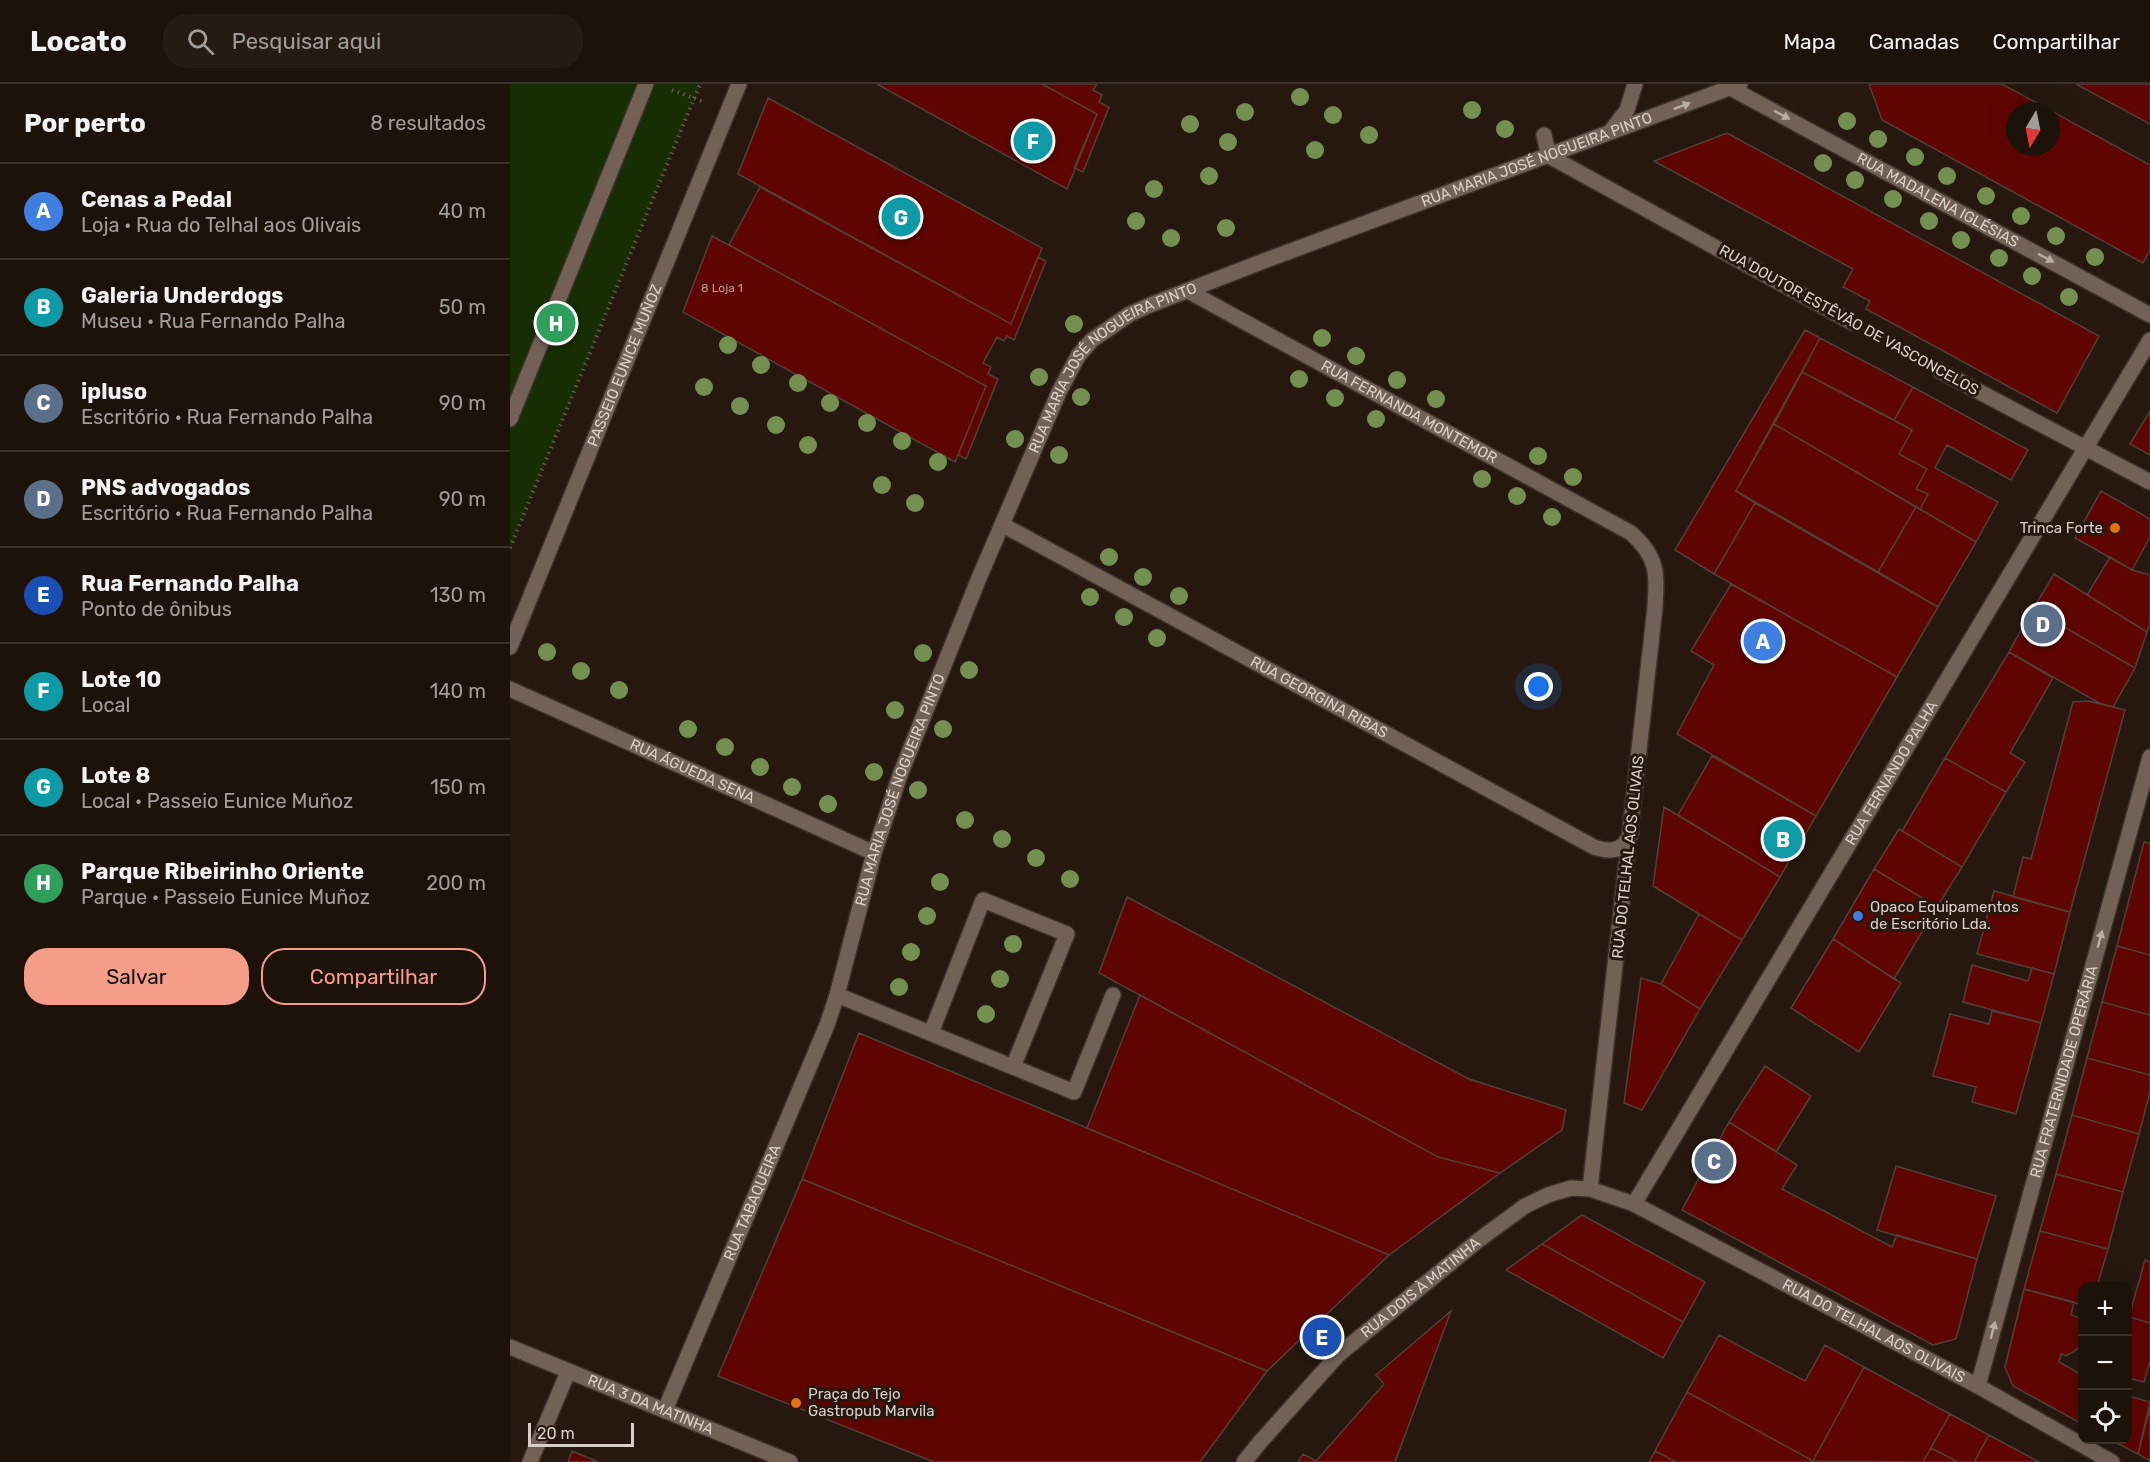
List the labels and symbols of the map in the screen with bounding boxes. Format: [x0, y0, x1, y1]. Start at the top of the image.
one-way arrow [1673, 101, 1691, 110]
north arrow [2006, 102, 2060, 156]
street label: RUA MARIA JOSÉ NOGUEIRA PINTO [1419, 108, 1655, 211]
one-way arrow [1774, 110, 1791, 120]
pin: F [1014, 118, 1052, 164]
street label: RUA MADALENA IGLÉSIAS [1854, 149, 2022, 251]
pin: G [882, 194, 920, 240]
street label: RUA DOUTOR ESTÊVÃO DE VASCONCELOS [1716, 241, 1982, 399]
one-way arrow [2038, 253, 2055, 263]
street label: RUA MARIA JOSÉ NOGUEIRA PINTO [1025, 279, 1200, 456]
house number: 8 Loja 1 [701, 281, 743, 295]
street label: PASSEIO EUNICE MUÑOZ [584, 282, 666, 449]
pin: H [536, 300, 576, 346]
street label: RUA FERNANDA MONTEMOR [1318, 356, 1500, 467]
place label: Trinca Forte [2020, 519, 2103, 537]
marker: Trinca Forte [2108, 521, 2122, 535]
pin: D [2024, 602, 2062, 646]
pin: A [1744, 618, 1782, 664]
street label: RUA GEORGINA RIBAS [1247, 653, 1391, 742]
street label: RUA MARIA JOSÉ NOGUEIRA PINTO [852, 671, 949, 908]
your location [1524, 672, 1553, 701]
street label: RUA FERNANDO PALHA [1841, 698, 1941, 848]
street label: RUA ÁGUEDA SENA [627, 735, 758, 807]
street label: RUA DO TELHAL AOS OLIVAIS [1608, 755, 1648, 959]
pin: B [1764, 816, 1802, 861]
place label: Opaco Equipamentos de Escritório Lda. [1870, 898, 2019, 933]
marker: Opaco Equipamentos de Escritório Lda. [1851, 909, 1865, 923]
one-way arrow [2096, 930, 2105, 948]
street label: RUA FRATERNIDADE OPERÁRIA [2026, 963, 2102, 1180]
pin: C [1694, 1138, 1734, 1184]
street label: RUA TABAQUEIRA [720, 1142, 785, 1263]
street label: RUA DOIS À MATINHA [1357, 1234, 1484, 1342]
street label: RUA DO TELHAL AOS OLIVAIS [1779, 1275, 1968, 1387]
pin: E [1302, 1314, 1342, 1360]
one-way arrow [1989, 1321, 1998, 1339]
street label: RUA 3 DA MATINHA [585, 1371, 716, 1439]
place label: Praça do Tejo Gastropub Marvila [808, 1385, 935, 1420]
marker: Praça do Tejo Gastropub Marvila [789, 1396, 803, 1410]
scale bar [528, 1420, 634, 1448]

